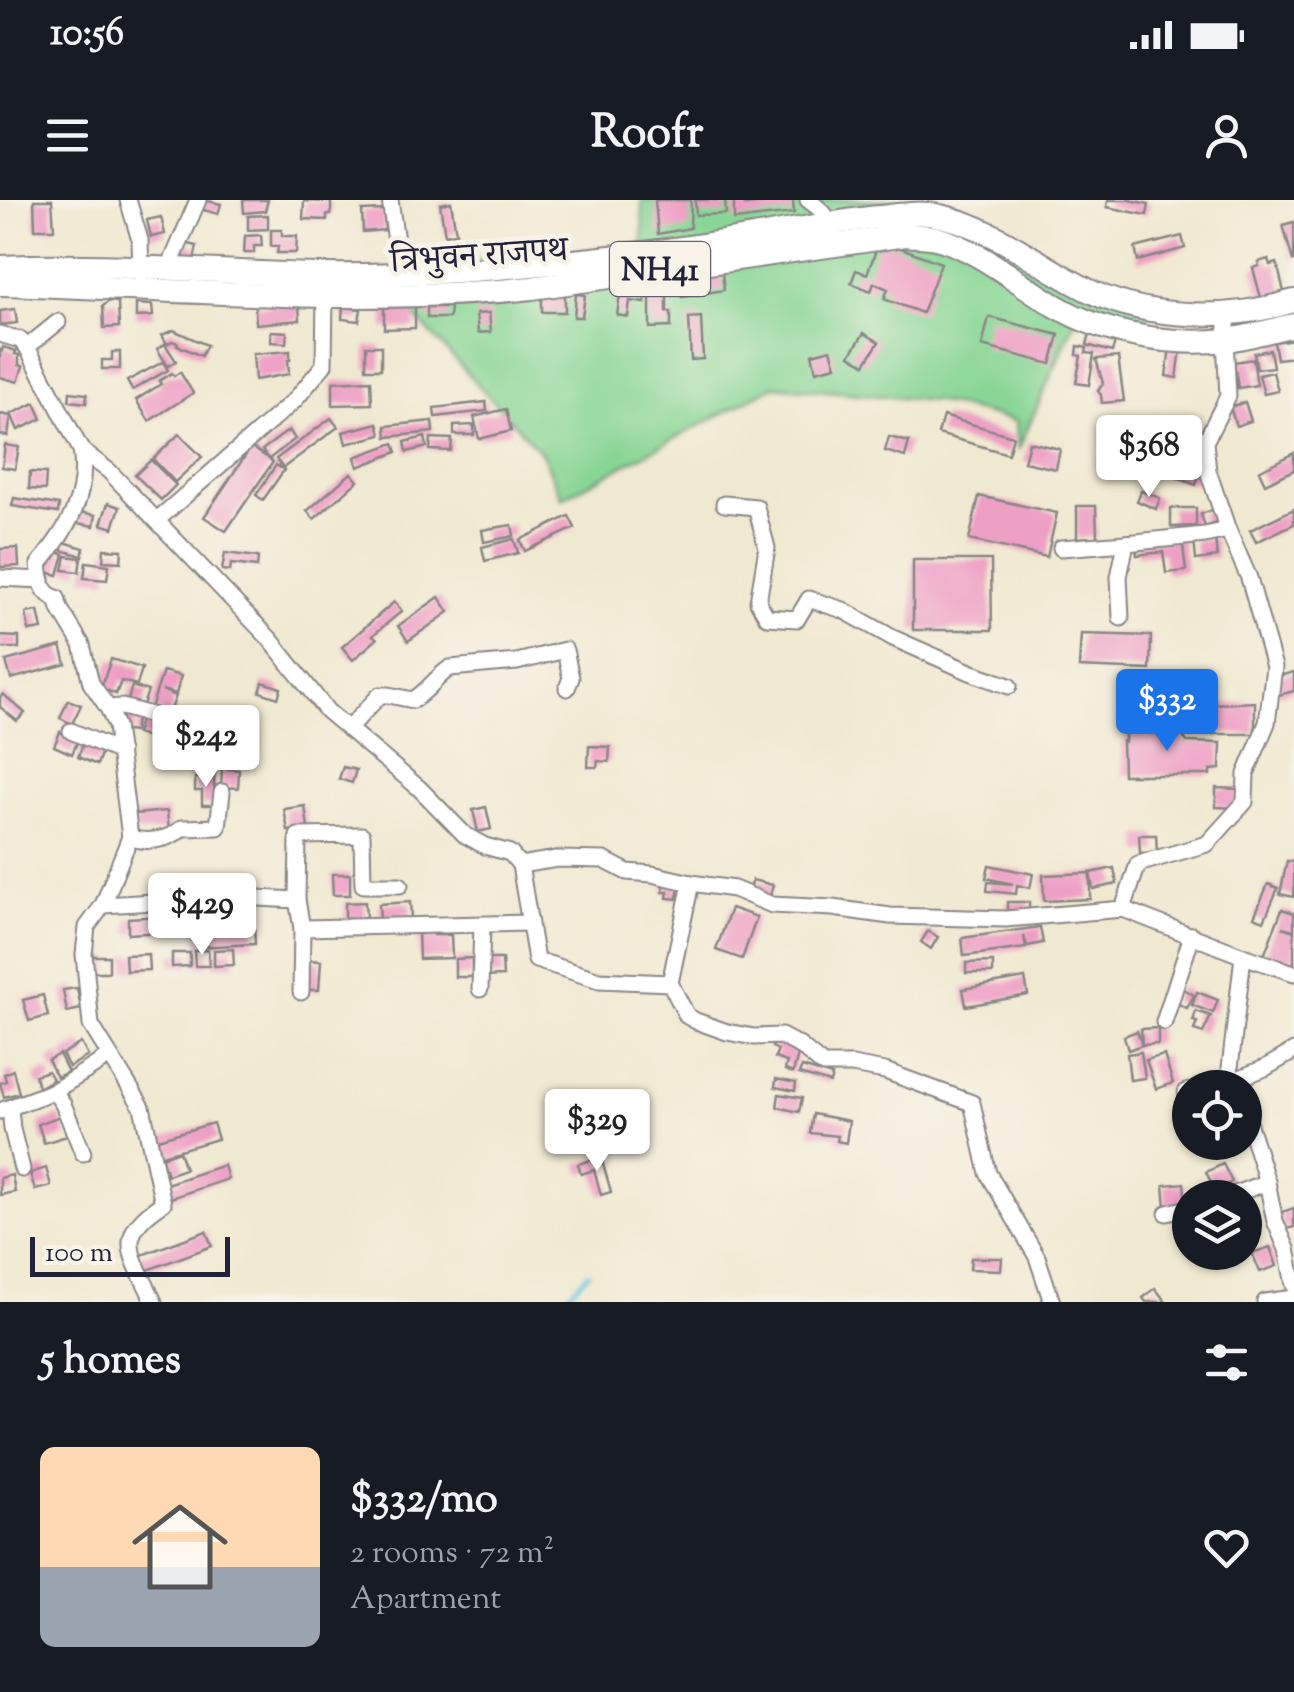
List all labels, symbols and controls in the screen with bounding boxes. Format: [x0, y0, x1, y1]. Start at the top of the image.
text: 10:56 [50, 8, 124, 62]
text: Roofr [591, 103, 703, 168]
icon: menu [40, 108, 95, 163]
icon: person [1199, 108, 1254, 163]
street label: त्रिभुवन राजपथ [387, 226, 571, 289]
road number: NH41 [610, 242, 710, 296]
pin: $368 [1090, 415, 1208, 500]
text: $368 [1118, 424, 1180, 470]
pin: $332 [1108, 669, 1226, 754]
text: $332 [1138, 678, 1196, 724]
pin: $242 [147, 705, 265, 790]
text: $242 [174, 714, 238, 760]
pin: $429 [143, 873, 261, 958]
text: $429 [170, 882, 234, 928]
map controls [1172, 1070, 1262, 1270]
button: locate [1172, 1070, 1262, 1160]
pin: $329 [538, 1089, 656, 1174]
text: $329 [567, 1098, 627, 1144]
button: layers [1172, 1180, 1262, 1270]
scale bar [30, 1232, 230, 1276]
text: 100 m [45, 1234, 113, 1274]
text: 5 homes [40, 1332, 181, 1392]
icon: filters [1199, 1335, 1254, 1390]
text: $332/mo [350, 1471, 498, 1531]
icon: home [120, 1487, 240, 1607]
icon: heart [1199, 1520, 1254, 1575]
text: 2 rooms · 72 m² [350, 1531, 554, 1577]
text: Apartment [350, 1577, 501, 1623]

